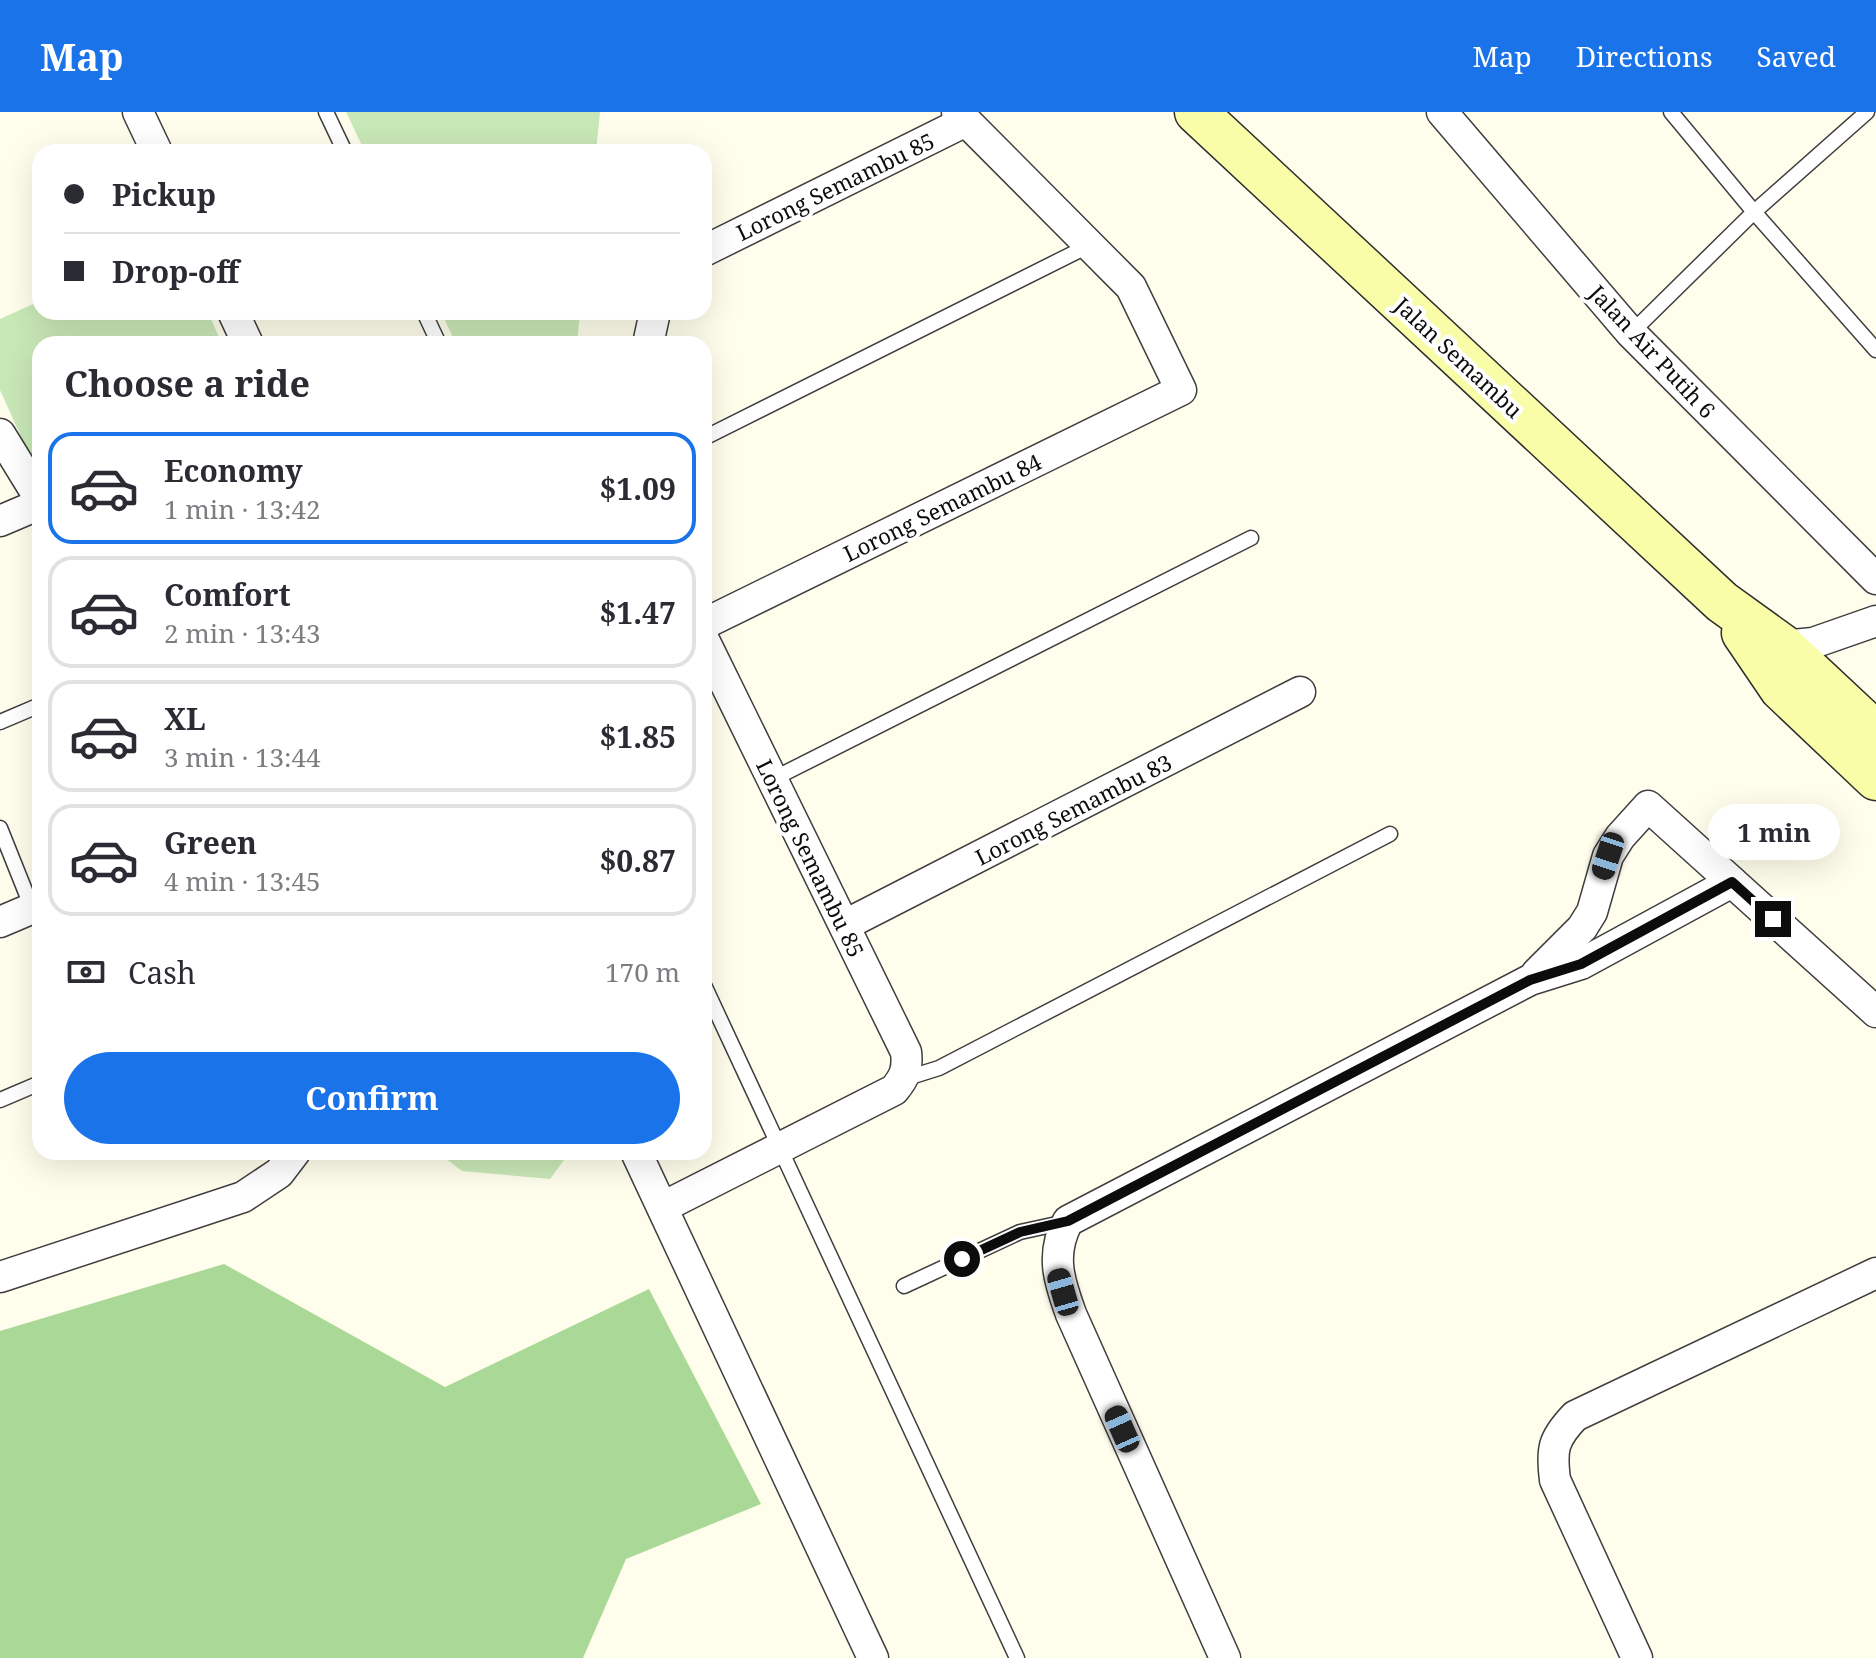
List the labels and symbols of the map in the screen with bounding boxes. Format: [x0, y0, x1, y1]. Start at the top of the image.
street label: Lorong Semambu 85 [731, 125, 939, 247]
street label: Jalan Air Putih 6 [1583, 277, 1723, 424]
street label: Jalan Semambu [1388, 289, 1529, 424]
street label: Lorong Semambu 84 [838, 446, 1046, 568]
street label: Lorong Semambu 83 [970, 746, 1176, 872]
street label: Lorong Semambu 85 [750, 754, 872, 962]
callout: 1 min [1707, 803, 1839, 859]
car [1589, 829, 1627, 883]
route end [1755, 901, 1791, 937]
route start [944, 1241, 980, 1277]
car [1045, 1266, 1081, 1318]
car [1101, 1402, 1143, 1456]

